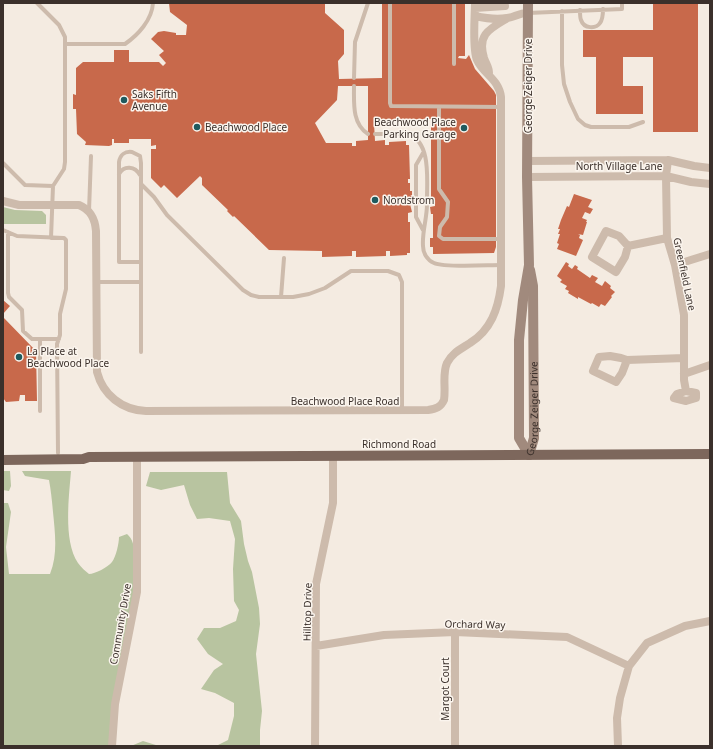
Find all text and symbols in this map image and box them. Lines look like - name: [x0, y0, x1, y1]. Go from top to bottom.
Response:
- street label: George Zeiger Drive: [521, 38, 535, 133]
- place label: Saks Fifth Avenue: [132, 87, 177, 113]
- marker: Saks Fifth Avenue: [119, 95, 129, 105]
- place label: Beachwood Place Parking Garage: [374, 115, 456, 141]
- place label: Beachwood Place: [205, 120, 287, 134]
- marker: Beachwood Place: [192, 122, 202, 132]
- marker: Beachwood Place Parking Garage: [459, 123, 469, 133]
- street label: North Village Lane: [576, 159, 663, 173]
- place label: Nordstrom: [383, 193, 434, 207]
- marker: Nordstrom: [370, 195, 380, 205]
- street label: Greenfield Lane: [670, 236, 700, 312]
- place label: La Place at Beachwood Place: [27, 344, 109, 370]
- marker: La Place at Beachwood Place: [14, 352, 24, 362]
- street label: George Zeiger Drive: [522, 361, 541, 457]
- street label: Beachwood Place Road: [291, 394, 399, 408]
- street label: Richmond Road: [362, 437, 436, 451]
- street label: Community Drive: [106, 582, 134, 666]
- street label: Hilltop Drive: [299, 582, 315, 641]
- street label: Orchard Way: [444, 616, 506, 632]
- street label: Margot Court: [438, 657, 452, 721]

